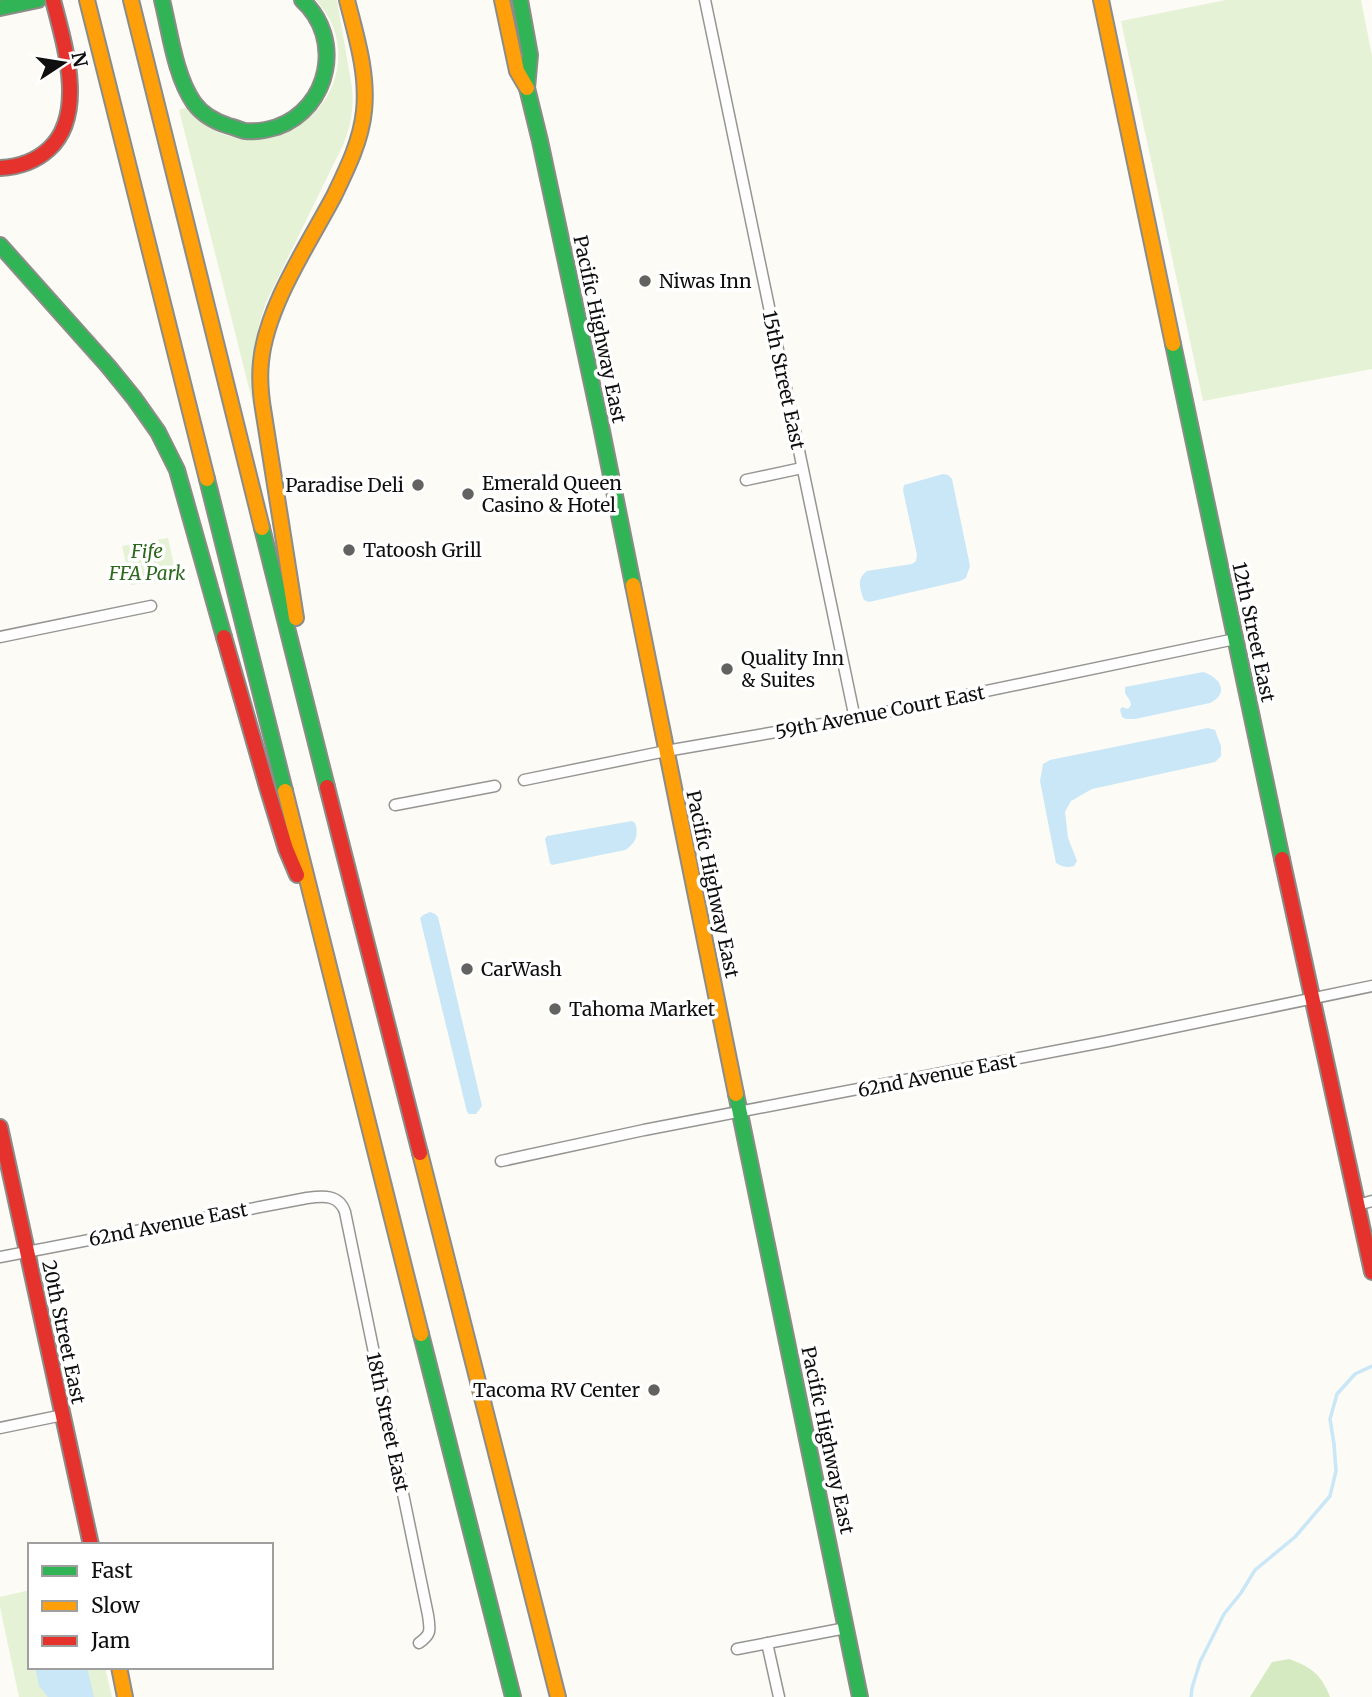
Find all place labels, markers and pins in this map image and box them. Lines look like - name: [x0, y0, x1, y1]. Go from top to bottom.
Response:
- place label: Niwas Inn: [659, 269, 752, 293]
- marker: Niwas Inn: [637, 273, 653, 289]
- place label: Emerald Queen Casino & Hotel: [482, 471, 622, 517]
- place label: Paradise Deli: [285, 473, 404, 497]
- marker: Paradise Deli: [410, 477, 426, 493]
- marker: Emerald Queen Casino & Hotel: [460, 486, 476, 502]
- place label: Tatoosh Grill: [363, 538, 482, 562]
- marker: Tatoosh Grill: [341, 542, 357, 558]
- place label: Quality Inn & Suites: [741, 646, 845, 692]
- marker: Quality Inn & Suites: [719, 661, 735, 677]
- place label: CarWash: [481, 957, 562, 981]
- marker: CarWash: [459, 961, 475, 977]
- place label: Tahoma Market: [569, 997, 716, 1021]
- marker: Tahoma Market: [547, 1001, 563, 1017]
- place label: Tacoma RV Center: [473, 1378, 640, 1402]
- marker: Tacoma RV Center: [646, 1382, 662, 1398]

